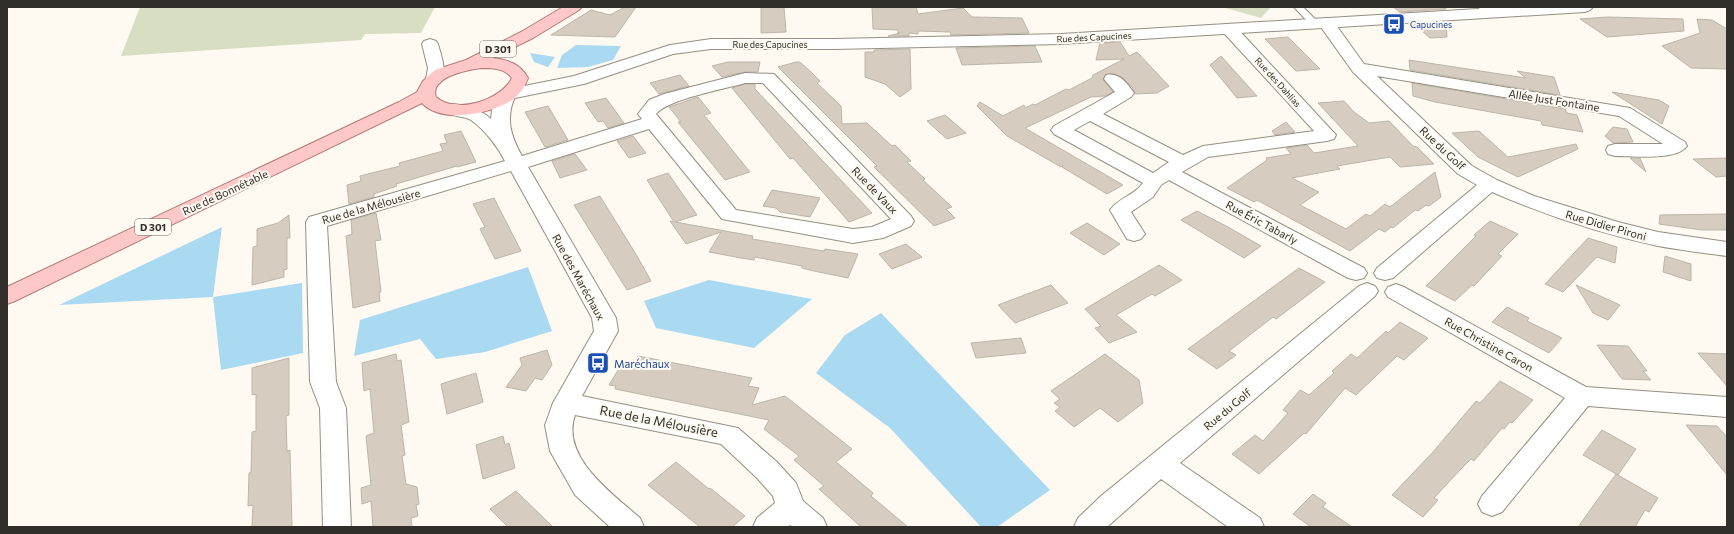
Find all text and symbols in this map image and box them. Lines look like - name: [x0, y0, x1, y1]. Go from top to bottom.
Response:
- bus stop icon: Capucines: [1381, 11, 1407, 37]
- place label: Capucines: [1410, 19, 1452, 30]
- street label: Rue des Capucines: [1056, 30, 1132, 44]
- street label: Rue des Capucines: [732, 39, 808, 50]
- road number: D 301: [480, 41, 516, 57]
- street label: Rue des Dahlias: [1253, 55, 1303, 109]
- street label: Allée Just Fontaine: [1507, 86, 1601, 115]
- street label: Rue du Golf: [1417, 124, 1469, 173]
- street label: Rue de Vaux: [849, 164, 901, 216]
- street label: Rue de Bonnétable: [180, 166, 270, 218]
- street label: Rue de la Mélousière: [320, 186, 422, 226]
- street label: Rue Éric Tabarly: [1224, 197, 1301, 247]
- street label: Rue Didier Pironi: [1564, 207, 1648, 243]
- road number: D 301: [135, 219, 171, 235]
- street label: Rue des Maréchaux: [550, 232, 608, 322]
- street label: Rue Christine Caron: [1442, 314, 1536, 374]
- bus stop icon: Maréchaux: [585, 350, 611, 376]
- place label: Maréchaux: [614, 357, 670, 370]
- street label: Rue du Golf: [1201, 385, 1254, 433]
- street label: Rue de la Mélousière: [598, 402, 720, 440]

